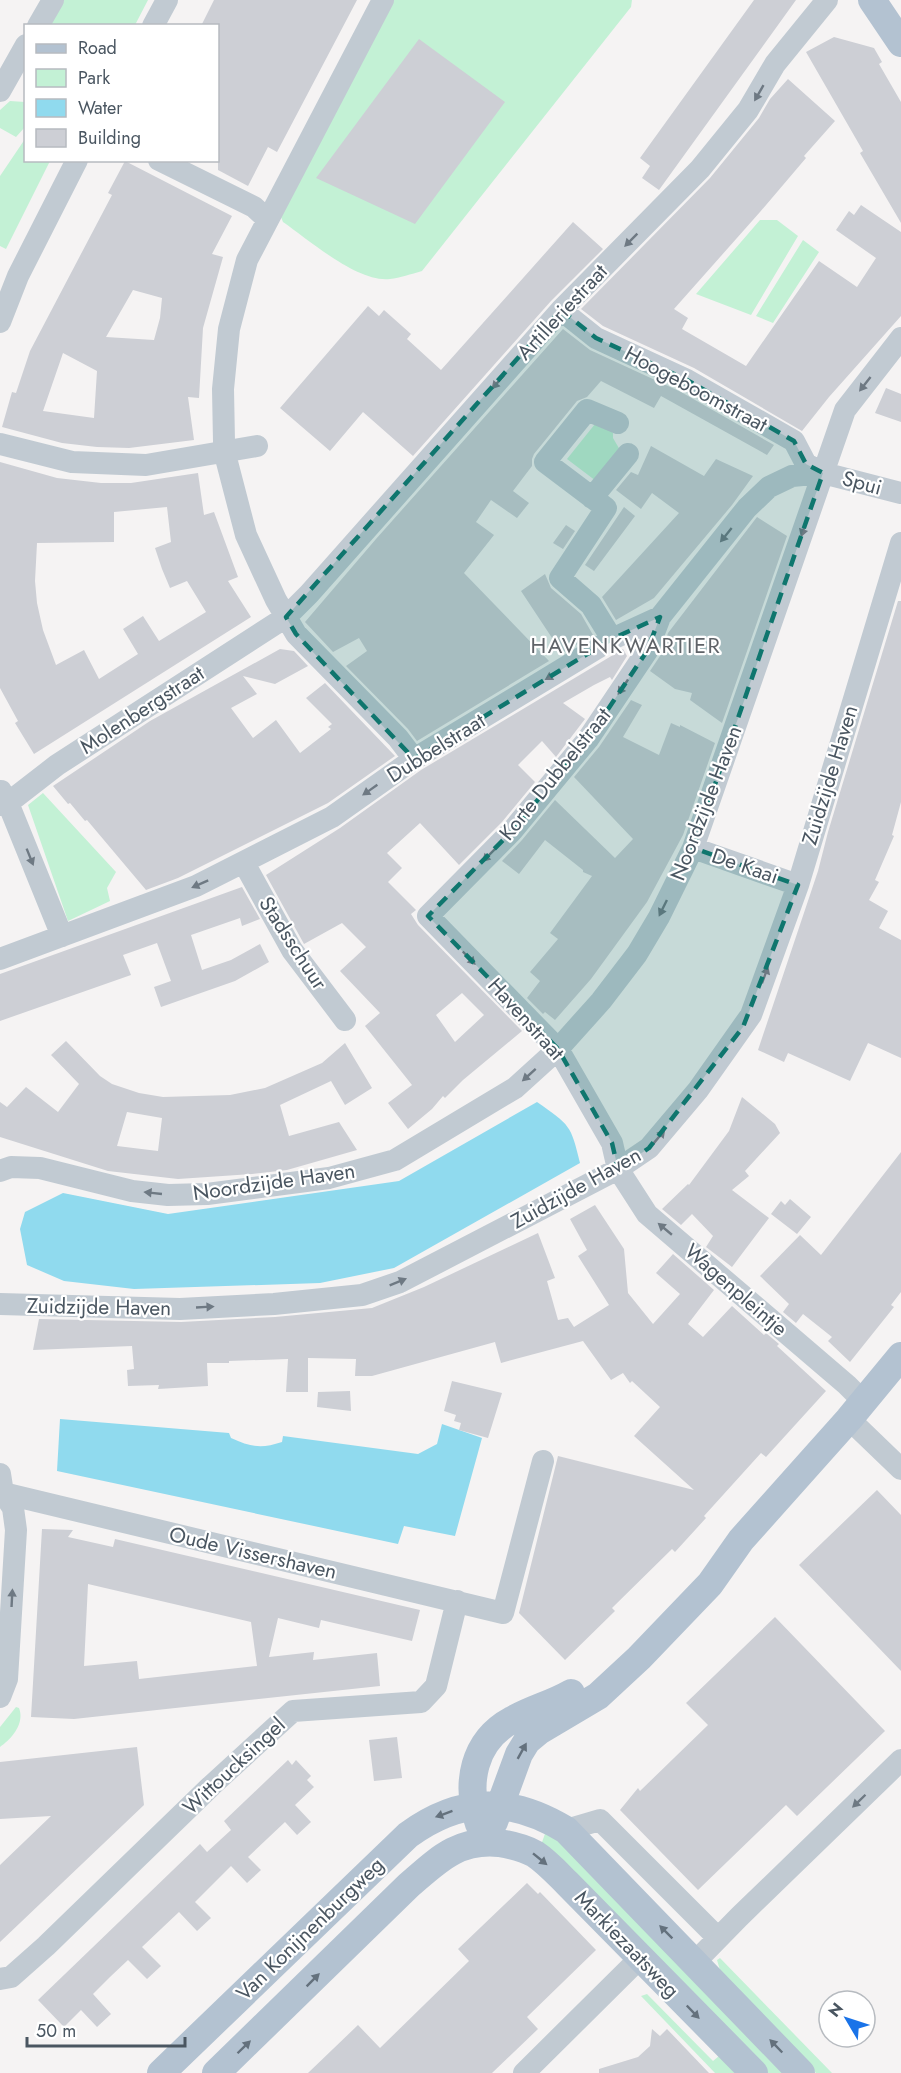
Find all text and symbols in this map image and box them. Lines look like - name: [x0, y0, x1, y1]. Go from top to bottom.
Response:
- legend: [24, 24, 219, 162]
- text: Road: [78, 35, 117, 61]
- text: Park: [78, 65, 110, 91]
- one-way arrow: [753, 85, 764, 101]
- text: Water: [78, 95, 123, 121]
- text: Building: [78, 125, 141, 151]
- one-way arrow: [625, 232, 639, 246]
- street label: Artilleriestraat: [510, 257, 614, 367]
- street label: Hoogeboomstraat: [619, 339, 773, 439]
- one-way arrow: [492, 374, 505, 389]
- one-way arrow: [859, 376, 872, 392]
- street label: Spui: [839, 463, 885, 503]
- one-way arrow: [798, 519, 808, 537]
- one-way arrow: [720, 527, 732, 542]
- district label: HAVENKWARTIER: [531, 629, 721, 661]
- street label: Molenbergstraat: [74, 659, 210, 761]
- one-way arrow: [544, 670, 561, 680]
- one-way arrow: [617, 678, 629, 694]
- street label: Korte Dubbelstraat: [492, 701, 618, 847]
- street label: Zuidzijde Haven: [795, 702, 865, 848]
- street label: Dubbelstraat: [381, 706, 491, 790]
- street label: Noordzijde Haven: [663, 721, 749, 885]
- one-way arrow: [363, 784, 379, 796]
- street label: De Kaai: [708, 841, 782, 891]
- one-way arrow: [482, 847, 496, 861]
- one-way arrow: [26, 848, 35, 866]
- one-way arrow: [191, 880, 209, 889]
- street label: Stadsschuur: [252, 890, 335, 996]
- one-way arrow: [659, 899, 668, 916]
- one-way arrow: [462, 950, 476, 964]
- one-way arrow: [760, 966, 770, 984]
- street label: Havenstraat: [481, 971, 571, 1067]
- one-way arrow: [522, 1068, 537, 1082]
- one-way arrow: [652, 1129, 665, 1145]
- street label: Zuidzijde Haven: [506, 1140, 646, 1236]
- street label: Noordzijde Haven: [191, 1156, 357, 1208]
- one-way arrow: [143, 1188, 162, 1198]
- one-way arrow: [658, 1223, 673, 1236]
- street label: Wagenpleintje: [678, 1237, 794, 1343]
- one-way arrow: [389, 1277, 407, 1287]
- street label: Zuidzijde Haven: [26, 1291, 172, 1323]
- one-way arrow: [196, 1303, 215, 1312]
- street label: Oude Vissershaven: [166, 1519, 340, 1587]
- one-way arrow: [7, 1588, 16, 1607]
- street label: Wittoucksingel: [176, 1710, 292, 1822]
- one-way arrow: [517, 1742, 527, 1759]
- one-way arrow: [853, 1794, 867, 1808]
- one-way arrow: [435, 1809, 453, 1819]
- street label: Van Konijnenburgweg: [229, 1850, 391, 2008]
- one-way arrow: [532, 1853, 548, 1866]
- street label: Markiezaatsweg: [568, 1883, 686, 2005]
- one-way arrow: [659, 1926, 673, 1940]
- one-way arrow: [305, 1973, 319, 1987]
- north arrow: [817, 1989, 877, 2049]
- text: N: [823, 1998, 849, 2022]
- one-way arrow: [685, 2004, 699, 2018]
- scale bar: [27, 2010, 184, 2048]
- text: 50 m: [36, 2018, 76, 2044]
- one-way arrow: [236, 2040, 251, 2054]
- one-way arrow: [769, 2040, 783, 2054]

